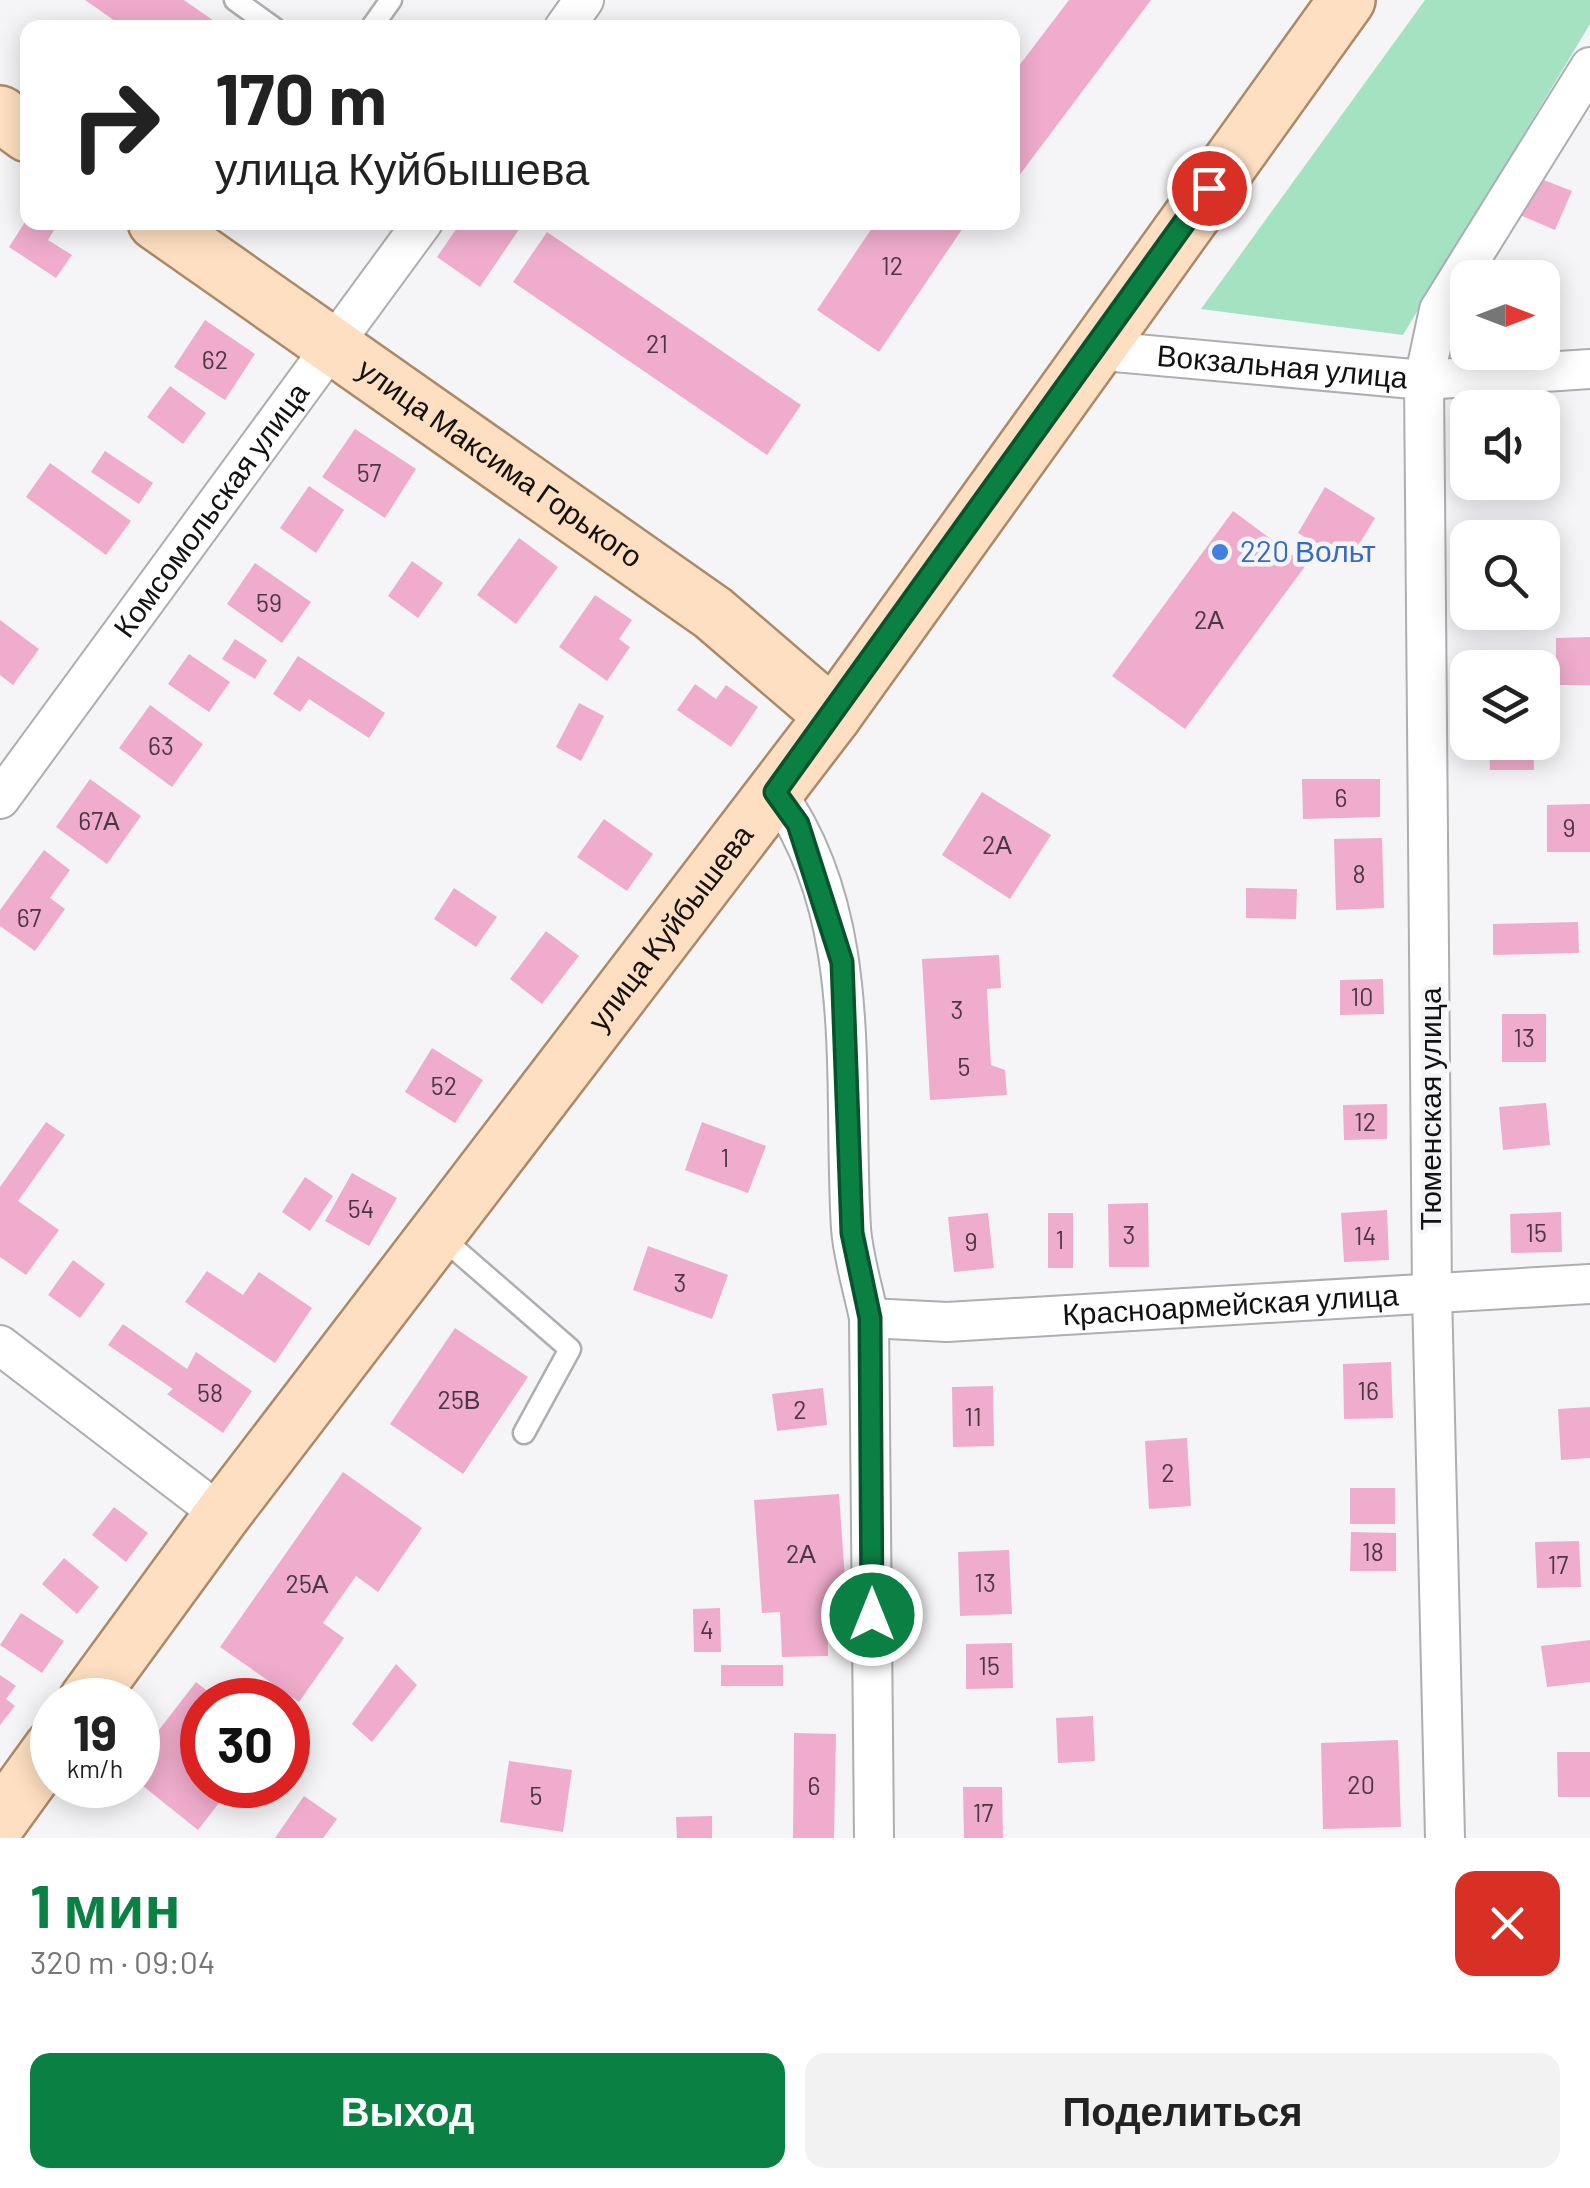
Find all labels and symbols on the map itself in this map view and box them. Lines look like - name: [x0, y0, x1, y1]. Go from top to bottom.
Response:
- pin: [1167, 146, 1252, 231]
- house number: 12: [881, 250, 903, 280]
- north arrow: [1450, 260, 1560, 370]
- house number: 21: [646, 328, 668, 358]
- street label: Вокзальная улица: [1155, 336, 1410, 394]
- house number: 62: [202, 344, 228, 374]
- street label: улица Максима Горького: [352, 349, 650, 574]
- street label: Комсомольская улица: [105, 374, 315, 643]
- house number: 57: [357, 457, 382, 487]
- place label: 220 Вольт: [1240, 532, 1376, 568]
- marker: 220 Вольт: [1209, 541, 1231, 563]
- house number: 59: [256, 587, 282, 617]
- house number: 2А: [1194, 604, 1224, 634]
- house number: 63: [148, 730, 174, 760]
- house number: 6: [1335, 782, 1347, 812]
- house number: 67А: [78, 805, 120, 835]
- house number: 9: [1562, 812, 1576, 842]
- street label: улица Куйбышева: [579, 816, 760, 1037]
- house number: 2А: [982, 829, 1012, 859]
- house number: 8: [1352, 858, 1366, 888]
- house number: 67: [17, 902, 42, 932]
- house number: 10: [1351, 981, 1373, 1011]
- street label: Тюменская улица: [1411, 987, 1447, 1231]
- house number: 3: [951, 994, 963, 1024]
- house number: 13: [1513, 1022, 1535, 1052]
- house number: 5: [958, 1051, 970, 1081]
- house number: 52: [431, 1070, 457, 1100]
- house number: 12: [1354, 1106, 1376, 1136]
- house number: 1: [721, 1142, 729, 1172]
- house number: 54: [348, 1193, 374, 1223]
- house number: 15: [1525, 1217, 1547, 1247]
- house number: 3: [1123, 1219, 1135, 1249]
- house number: 14: [1354, 1220, 1376, 1250]
- house number: 1: [1056, 1224, 1064, 1254]
- house number: 9: [964, 1226, 978, 1256]
- house number: 3: [674, 1267, 686, 1297]
- street label: Красноармейская улица: [1061, 1275, 1400, 1331]
- house number: 16: [1357, 1375, 1379, 1405]
- house number: 58: [197, 1377, 223, 1407]
- house number: 25В: [438, 1384, 480, 1414]
- house number: 2: [793, 1394, 807, 1424]
- house number: 11: [964, 1401, 982, 1431]
- house number: 2: [1161, 1457, 1175, 1487]
- house number: 18: [1362, 1536, 1384, 1566]
- house number: 2А: [786, 1538, 816, 1568]
- house number: 17: [1548, 1549, 1568, 1579]
- position arrow: [820, 1563, 924, 1667]
- house number: 13: [974, 1567, 996, 1597]
- house number: 25А: [286, 1568, 329, 1598]
- house number: 4: [700, 1614, 714, 1644]
- house number: 15: [978, 1650, 1000, 1680]
- speed limit sign: 30: [180, 1678, 310, 1808]
- house number: 20: [1347, 1769, 1375, 1799]
- house number: 6: [808, 1770, 820, 1800]
- house number: 5: [530, 1780, 542, 1810]
- house number: 17: [973, 1797, 993, 1827]

